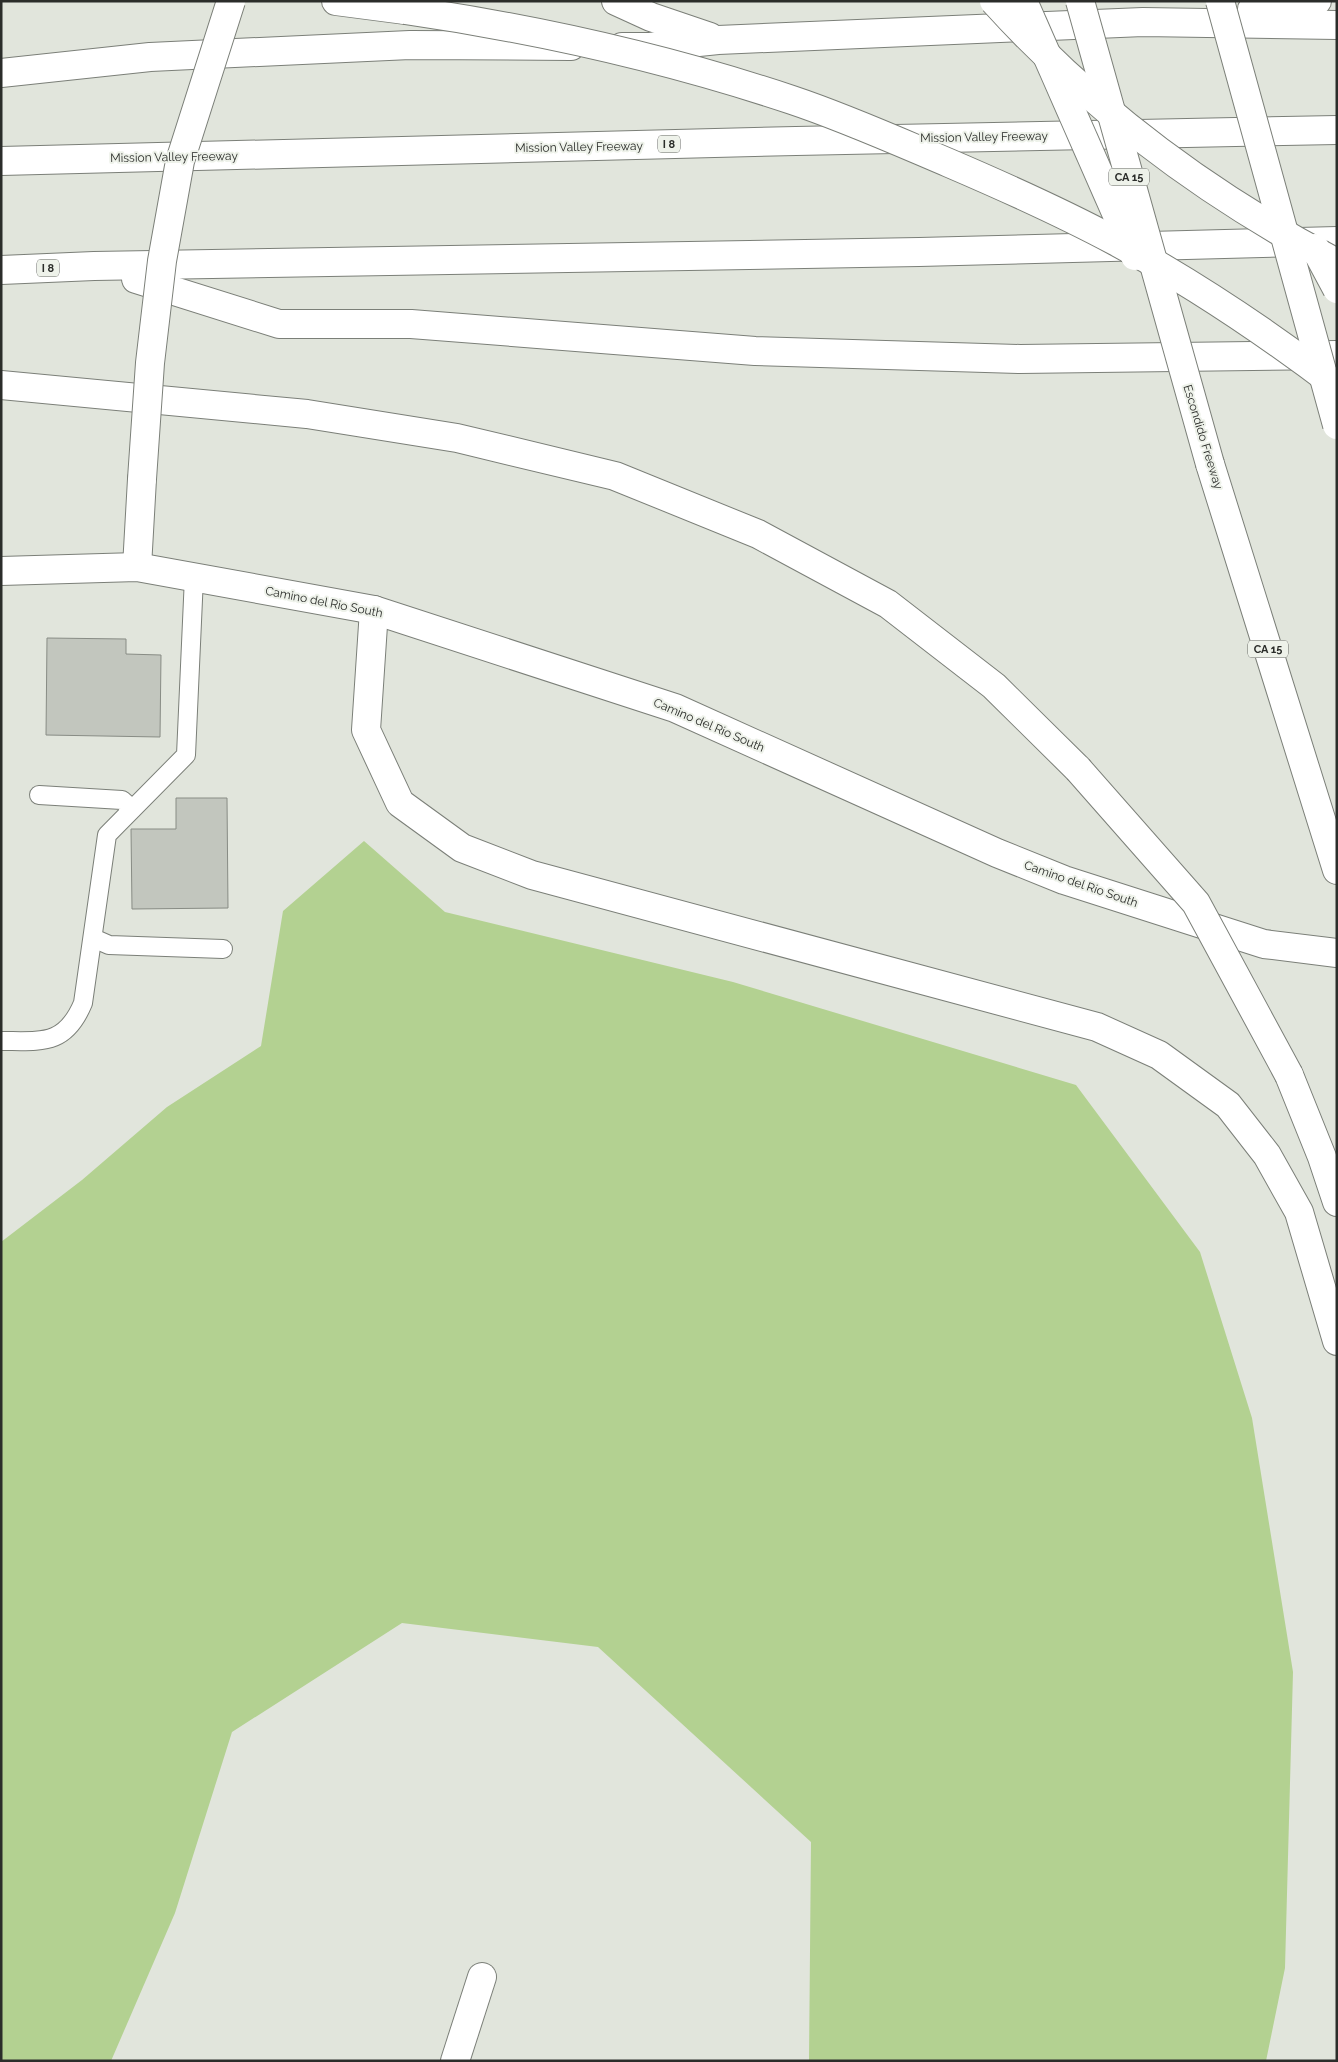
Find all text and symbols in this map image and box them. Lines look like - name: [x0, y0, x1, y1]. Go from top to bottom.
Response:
- street label: Mission Valley Freeway: [920, 129, 1049, 145]
- road number: I 8: [658, 136, 680, 152]
- street label: Mission Valley Freeway: [515, 139, 644, 155]
- street label: Mission Valley Freeway: [110, 149, 239, 165]
- road number: CA 15: [1109, 168, 1149, 186]
- road number: I 8: [37, 260, 59, 276]
- street label: Escondido Freeway: [1180, 383, 1226, 491]
- street label: Camino del Rio South: [264, 584, 384, 620]
- road number: CA 15: [1248, 641, 1288, 658]
- street label: Camino del Rio South: [651, 695, 767, 755]
- street label: Camino del Rio South: [1022, 858, 1140, 910]

